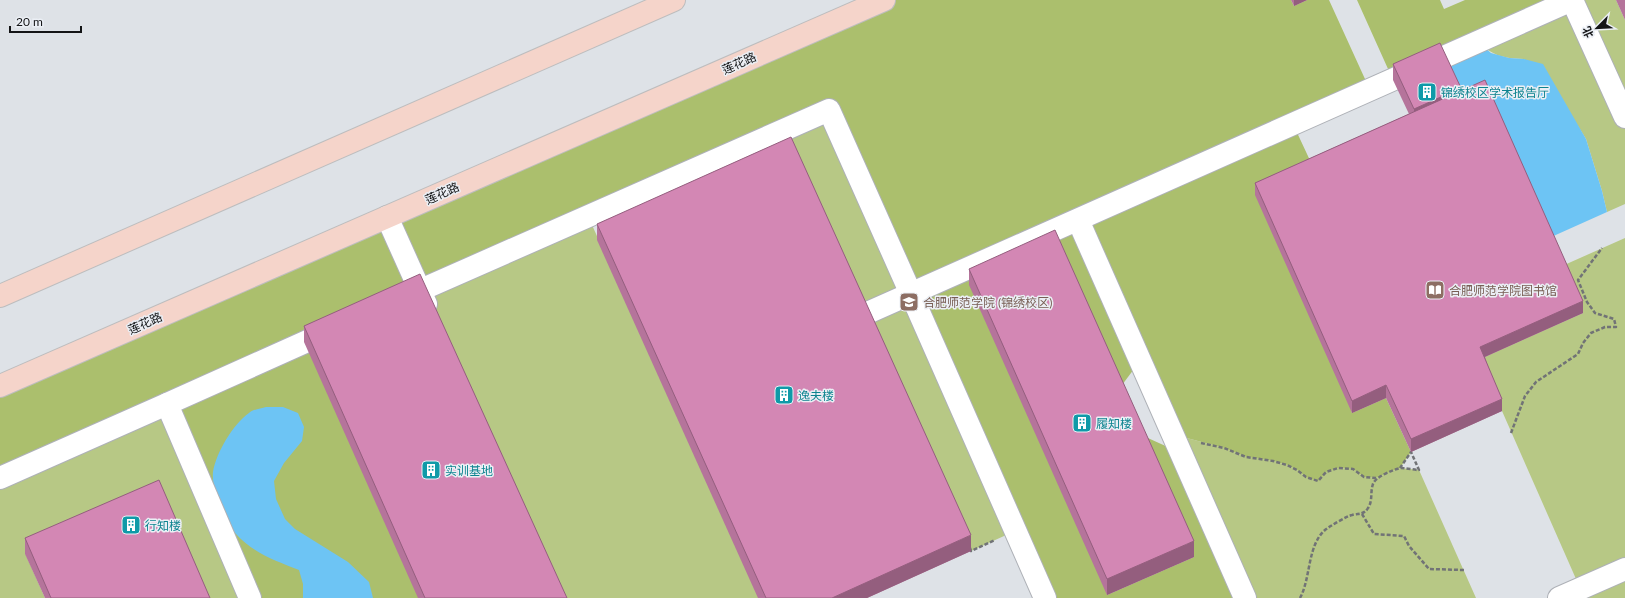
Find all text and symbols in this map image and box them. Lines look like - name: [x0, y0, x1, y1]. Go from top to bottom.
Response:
- scale bar: [10, 8, 81, 34]
- north arrow: [1577, 8, 1617, 48]
- text: 20 m: [16, 14, 43, 29]
- text: 北: [1579, 25, 1596, 40]
- street label: 莲花路: [719, 49, 759, 77]
- building icon: 锦绣校区学术报告厅: [1416, 81, 1438, 103]
- place label: 锦绣校区学术报告厅: [1441, 85, 1549, 100]
- street label: 莲花路: [422, 179, 462, 207]
- library icon: 合肥师范学院图书馆: [1424, 279, 1446, 301]
- place label: 合肥师范学院图书馆: [1449, 283, 1557, 298]
- school or university icon: 合肥师范学院 (锦绣校区): [898, 291, 920, 313]
- place label: 合肥师范学院 (锦绣校区): [923, 295, 1052, 310]
- street label: 莲花路: [125, 309, 165, 337]
- building icon: 逸夫楼: [773, 384, 795, 406]
- place label: 逸夫楼: [798, 388, 834, 403]
- building icon: 履知楼: [1071, 412, 1093, 434]
- place label: 履知楼: [1096, 416, 1132, 431]
- building icon: 实训基地: [420, 459, 442, 481]
- place label: 实训基地: [445, 463, 493, 478]
- building icon: 行知楼: [120, 514, 142, 536]
- place label: 行知楼: [145, 518, 181, 533]

